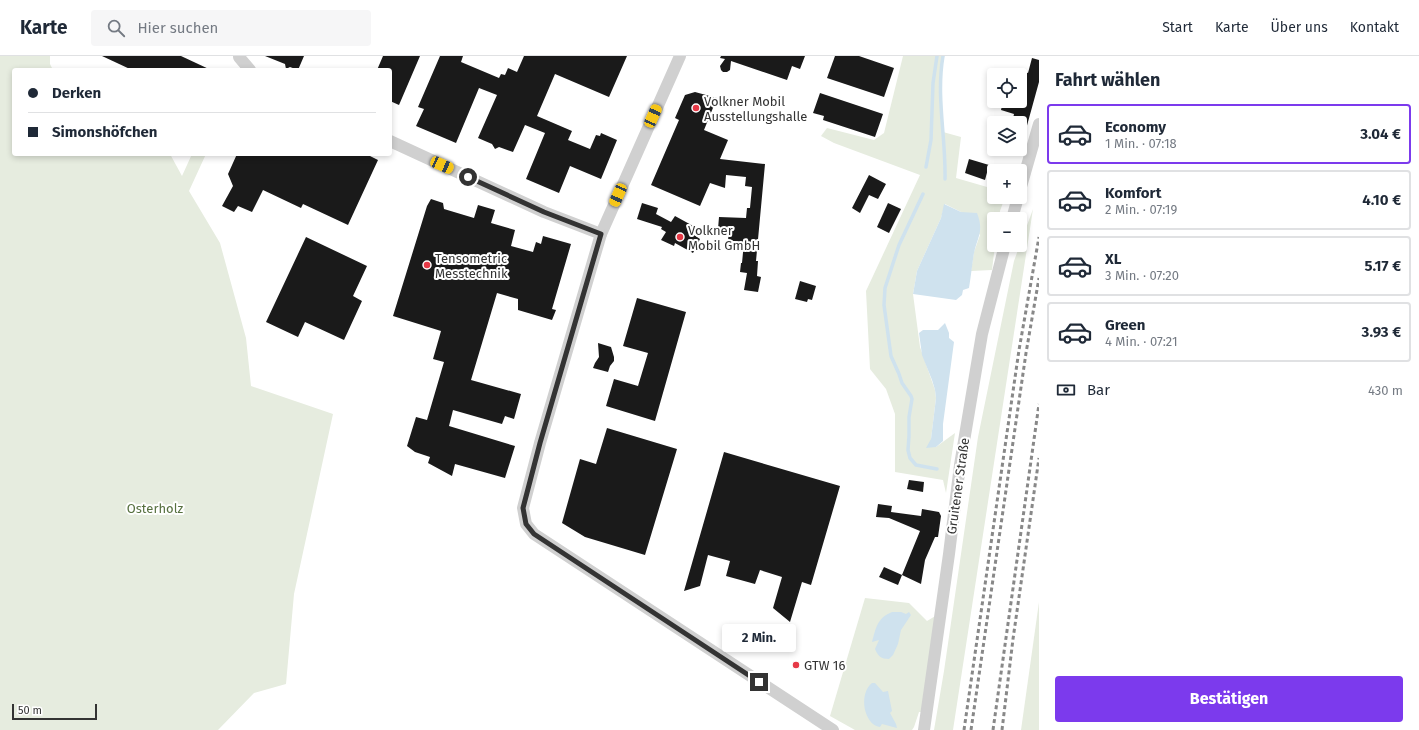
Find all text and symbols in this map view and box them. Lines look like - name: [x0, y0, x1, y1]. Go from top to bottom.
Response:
- search box: [91, 10, 371, 46]
- text: Karte: [20, 16, 67, 39]
- icon: search: [105, 17, 127, 39]
- text: Hier suchen: [137, 19, 218, 37]
- text: Start: [1162, 19, 1193, 36]
- text: Karte: [1215, 19, 1249, 36]
- text: Über uns: [1271, 19, 1328, 36]
- text: Kontakt: [1350, 19, 1399, 36]
- map controls: [987, 68, 1027, 252]
- button: locate: [987, 68, 1027, 108]
- text: Fahrt wählen: [1055, 69, 1160, 91]
- text: Derken: [52, 84, 101, 102]
- place label: Volkner Mobil Ausstellungshalle: [704, 94, 807, 124]
- car: [643, 103, 663, 129]
- marker: Volkner Mobil Ausstellungshalle: [691, 103, 701, 113]
- button: layers: [987, 116, 1027, 156]
- icon: car: [1057, 116, 1093, 152]
- text: Economy: [1105, 118, 1166, 136]
- text: Simonshöfchen: [52, 123, 158, 141]
- text: 3.04 €: [1360, 125, 1401, 143]
- text: 1 Min. · 07:18: [1105, 136, 1177, 151]
- car: [429, 155, 455, 175]
- button: +: [987, 164, 1027, 204]
- route start: [459, 168, 477, 186]
- car: [608, 182, 628, 208]
- icon: car: [1057, 182, 1093, 218]
- text: Komfort: [1105, 184, 1161, 202]
- text: 4.10 €: [1362, 191, 1401, 209]
- text: 2 Min. · 07:19: [1105, 202, 1177, 217]
- button: −: [987, 212, 1027, 252]
- place label: Volkner Mobil GmbH: [688, 223, 760, 253]
- marker: Volkner Mobil GmbH: [675, 232, 685, 242]
- icon: car: [1057, 248, 1093, 284]
- text: XL: [1105, 250, 1121, 268]
- place label: Tensometric Messtechnik: [435, 251, 508, 281]
- text: 5.17 €: [1364, 257, 1401, 275]
- marker: Tensometric Messtechnik: [422, 260, 432, 270]
- text: 3 Min. · 07:20: [1105, 268, 1179, 283]
- icon: car: [1057, 314, 1093, 350]
- text: Green: [1105, 316, 1145, 334]
- text: 3.93 €: [1362, 323, 1401, 341]
- text: 4 Min. · 07:21: [1105, 334, 1178, 349]
- icon: cash: [1055, 379, 1077, 401]
- text: Bar: [1087, 381, 1110, 399]
- text: 430 m: [1368, 383, 1403, 398]
- street label: Gruitener Straße: [944, 437, 972, 535]
- park label: Osterholz: [127, 501, 184, 516]
- callout: 2 Min.: [722, 624, 796, 652]
- text: 2 Min.: [742, 630, 776, 645]
- place label: GTW 16: [804, 658, 845, 673]
- marker: GTW 16: [791, 660, 801, 670]
- route end: [750, 673, 768, 691]
- button: Bestätigen: [1055, 676, 1403, 722]
- scale bar: [12, 702, 97, 721]
- text: 50 m: [18, 704, 42, 717]

